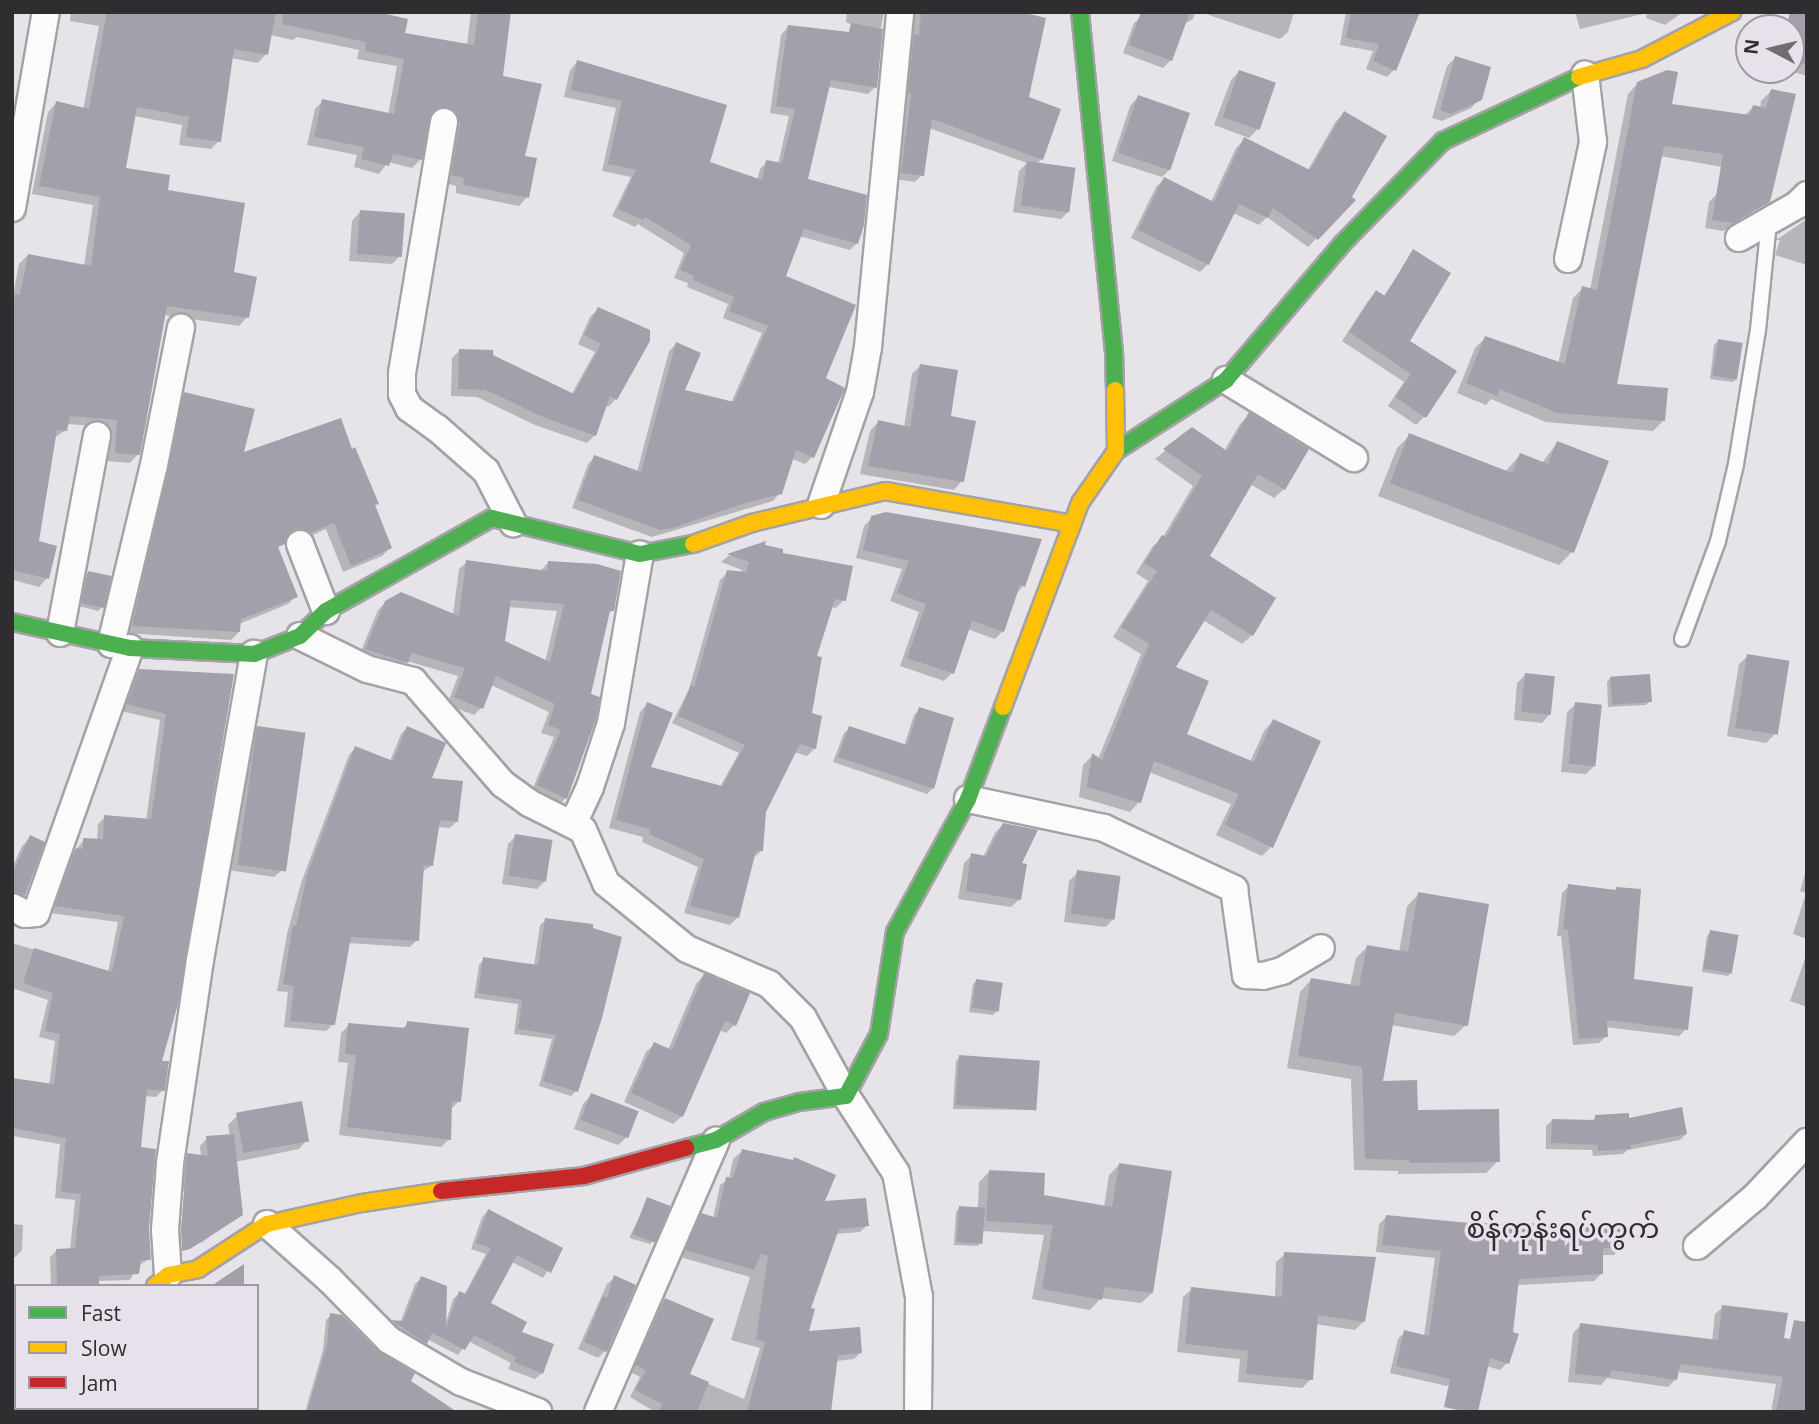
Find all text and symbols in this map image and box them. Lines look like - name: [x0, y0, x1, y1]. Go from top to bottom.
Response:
- north arrow: [1735, 14, 1805, 84]
- text: N: [1737, 37, 1765, 56]
- district label: စိန်ကုန်းရပ်ကွက်: [1466, 1210, 1660, 1244]
- legend: [14, 1284, 259, 1410]
- text: Fast: [81, 1299, 121, 1327]
- text: Slow: [81, 1334, 127, 1362]
- text: Jam: [81, 1369, 118, 1397]

